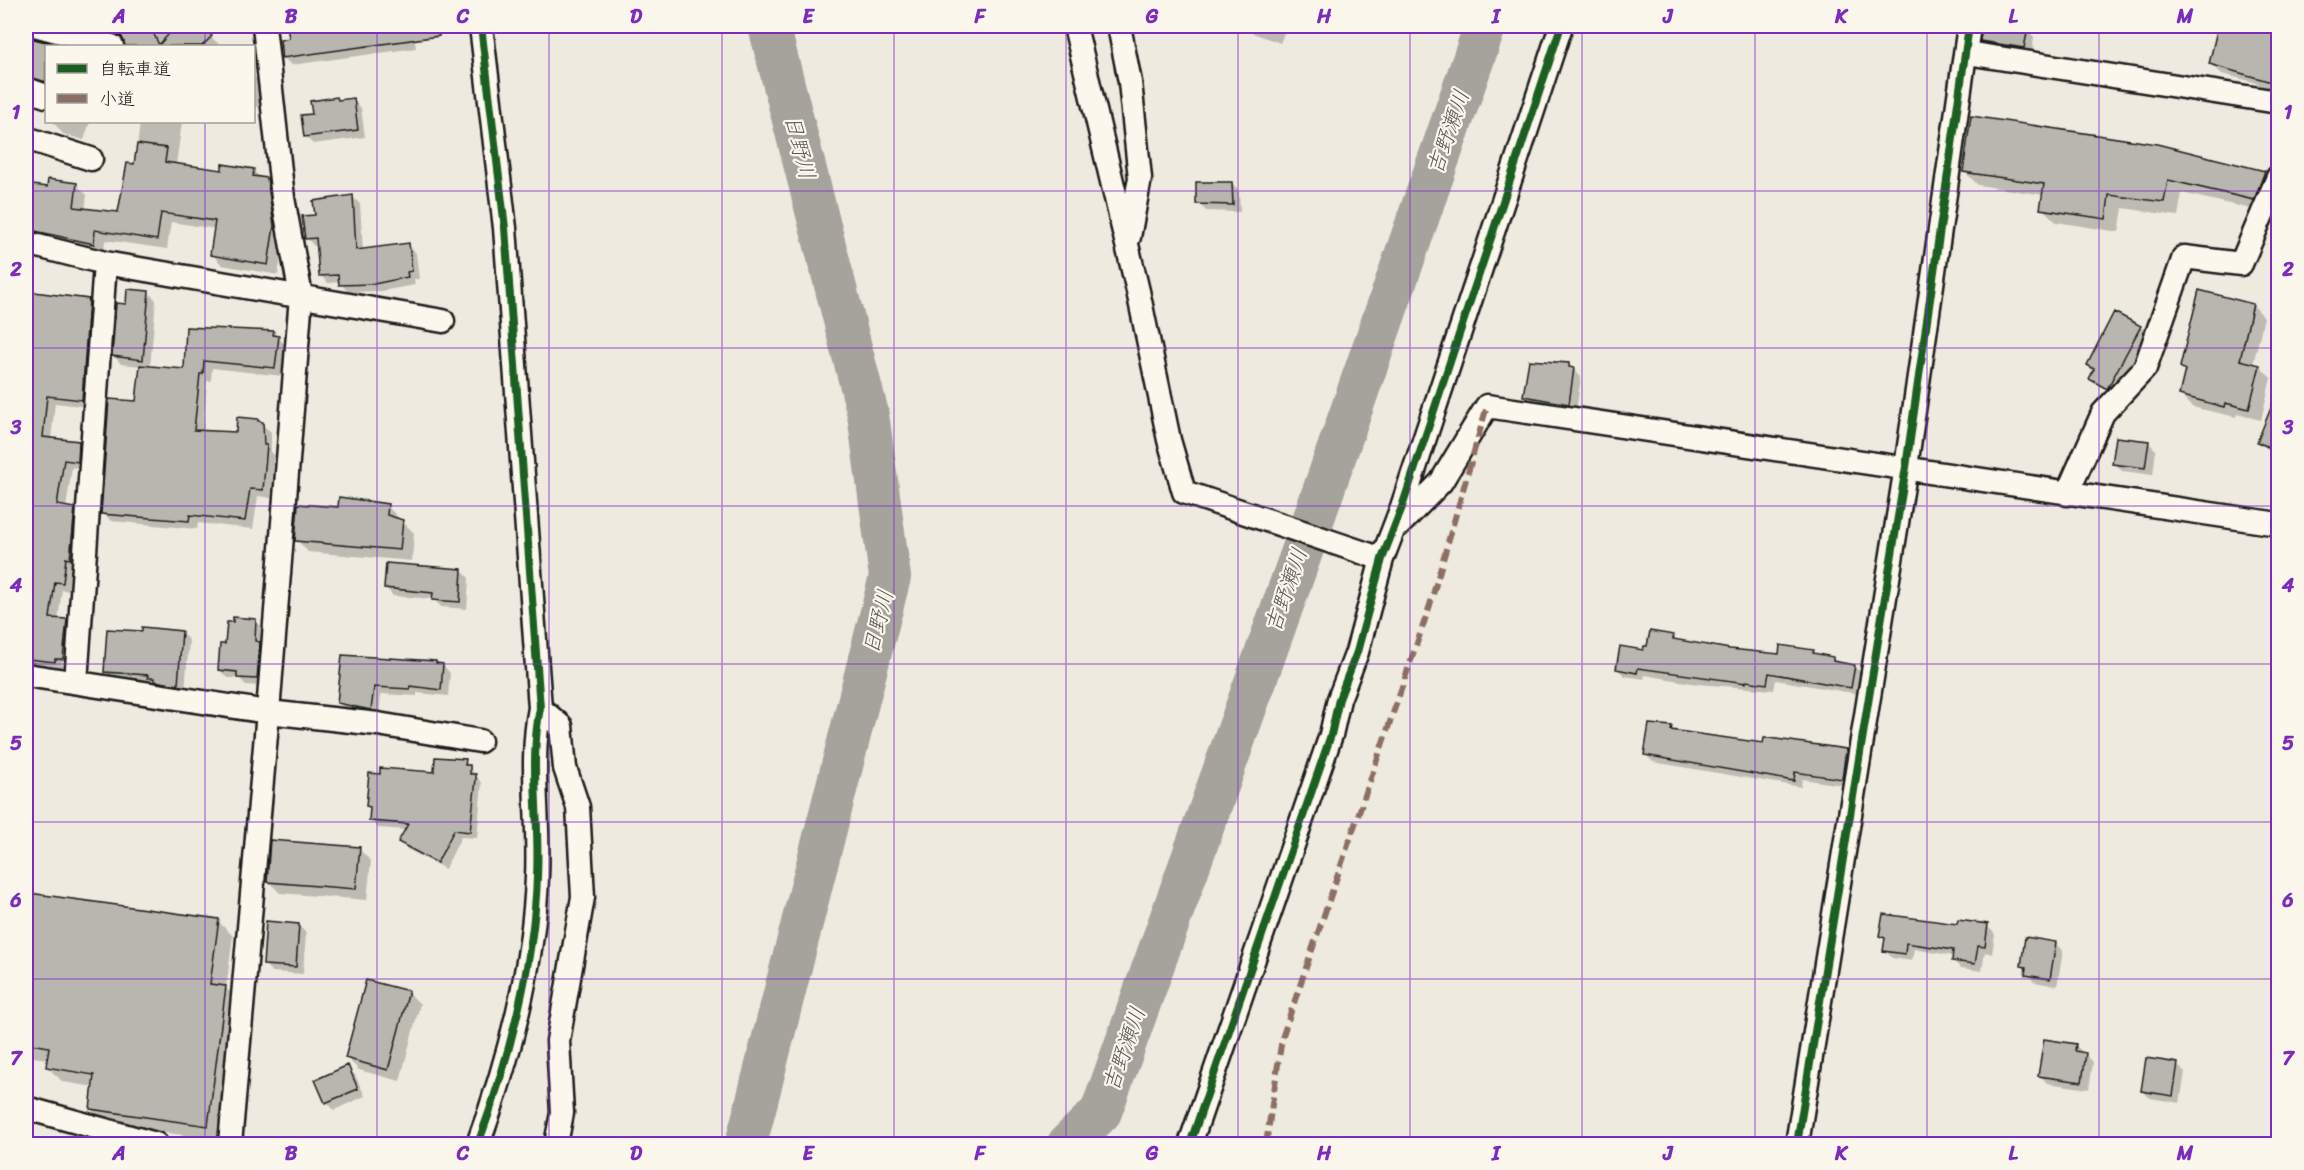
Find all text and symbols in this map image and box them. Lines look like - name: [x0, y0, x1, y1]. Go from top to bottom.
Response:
- text: A: [111, 0, 126, 34]
- text: B: [285, 0, 298, 34]
- text: C: [456, 0, 470, 34]
- text: D: [630, 0, 643, 34]
- text: E: [802, 0, 815, 34]
- text: F: [974, 0, 987, 34]
- text: G: [1145, 0, 1159, 34]
- text: H: [1316, 0, 1332, 34]
- text: I: [1491, 0, 1502, 34]
- text: J: [1662, 0, 1674, 34]
- text: K: [1834, 0, 1849, 34]
- text: L: [2008, 0, 2018, 34]
- text: M: [2176, 0, 2194, 34]
- legend: [45, 45, 255, 123]
- text: 自転車道: [99, 53, 171, 85]
- text: 小道: [99, 83, 135, 115]
- water label: 吉野瀬川: [1415, 84, 1481, 180]
- text: 1: [12, 95, 21, 130]
- text: 1: [2284, 95, 2293, 130]
- water label: 日野川: [773, 110, 827, 184]
- text: 2: [9, 252, 22, 287]
- text: 2: [2281, 252, 2294, 287]
- text: 3: [10, 410, 22, 445]
- text: 3: [2282, 410, 2294, 445]
- water label: 吉野瀬川: [1253, 542, 1319, 638]
- text: 4: [9, 568, 23, 603]
- text: 4: [2281, 568, 2295, 603]
- water label: 日野川: [851, 585, 905, 659]
- text: 5: [10, 726, 22, 761]
- text: 5: [2282, 726, 2294, 761]
- text: 6: [9, 883, 22, 918]
- text: 6: [2281, 883, 2294, 918]
- water label: 吉野瀬川: [1091, 1001, 1157, 1097]
- text: 7: [10, 1041, 23, 1076]
- text: 7: [2282, 1041, 2295, 1076]
- text: A: [111, 1136, 126, 1170]
- text: B: [285, 1136, 298, 1170]
- text: C: [456, 1136, 470, 1170]
- text: D: [630, 1136, 643, 1170]
- text: E: [802, 1136, 815, 1170]
- text: F: [974, 1136, 987, 1170]
- text: G: [1145, 1136, 1159, 1170]
- text: H: [1316, 1136, 1332, 1170]
- text: I: [1491, 1136, 1502, 1170]
- text: J: [1662, 1136, 1674, 1170]
- text: K: [1834, 1136, 1849, 1170]
- text: L: [2008, 1136, 2018, 1170]
- text: M: [2176, 1136, 2194, 1170]

